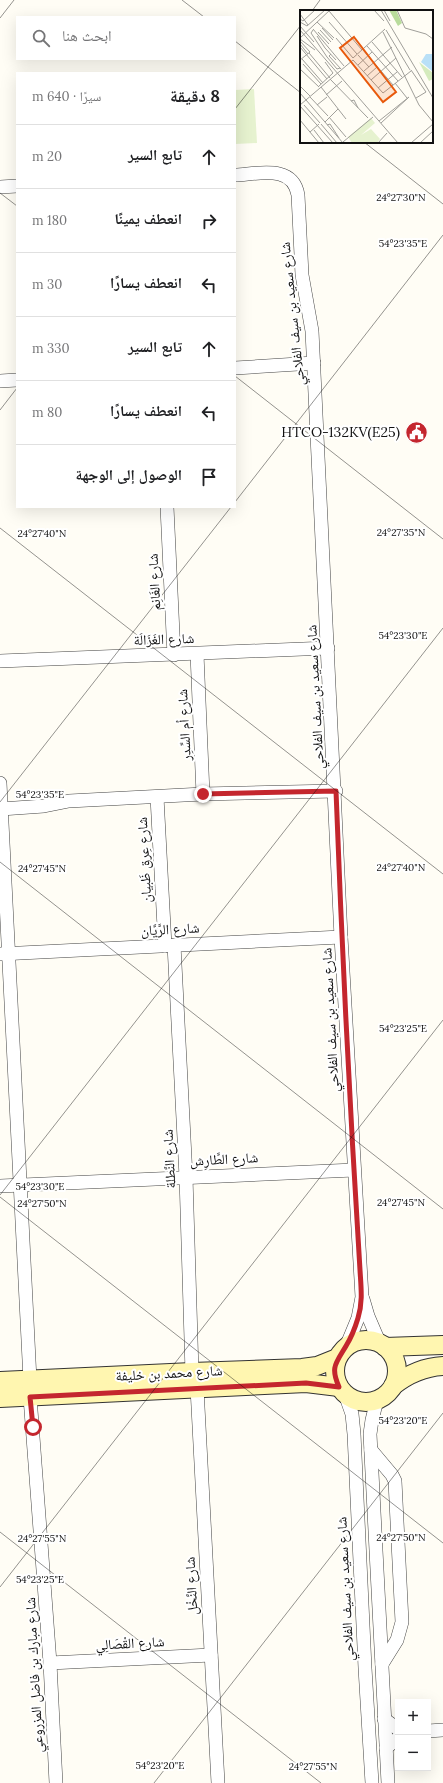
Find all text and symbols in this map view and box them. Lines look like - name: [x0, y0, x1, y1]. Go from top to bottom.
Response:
- inset map: [300, 10, 433, 143]
- search box: [16, 16, 236, 60]
- text: ابحث هنا: [62, 26, 112, 45]
- icon: search: [30, 27, 52, 49]
- text: 8 دقيقة: [170, 85, 220, 107]
- text: سيرًا · 640 m: [32, 88, 101, 105]
- text: تابع السير: [128, 145, 182, 164]
- icon: ahead: [198, 146, 220, 168]
- text: 20 m: [32, 148, 62, 165]
- text: 24°27'30"N: [376, 191, 426, 204]
- text: انعطف يمينًا: [114, 209, 182, 228]
- icon: right: [198, 210, 220, 232]
- text: 180 m: [32, 212, 67, 229]
- text: 54°23'35"E: [379, 237, 427, 250]
- street label: شارع سعيد بن سيف الفلاحي: [275, 241, 311, 387]
- text: انعطف يسارًا: [110, 273, 182, 292]
- icon: left: [198, 274, 220, 296]
- text: 30 m: [32, 276, 62, 293]
- text: تابع السير: [128, 337, 182, 356]
- icon: ahead: [198, 338, 220, 360]
- text: 330 m: [32, 340, 70, 357]
- text: انعطف يسارًا: [110, 401, 182, 420]
- icon: left: [198, 402, 220, 424]
- text: 80 m: [32, 404, 62, 421]
- public building icon: HTCO-132KV(E25): [403, 419, 429, 445]
- place label: HTCO-132KV(E25): [281, 423, 400, 441]
- text: الوصول إلى الوجهة: [75, 465, 182, 484]
- icon: arrive: [198, 466, 220, 488]
- text: 24°27'35"N: [377, 526, 426, 539]
- text: 24°27'40"N: [18, 527, 67, 540]
- street label: شارع الغَانِم: [144, 553, 165, 611]
- street label: شارع سعيد بن سيف الفلاحي: [302, 624, 330, 770]
- street label: شارع الغَزَالَة: [133, 629, 195, 650]
- text: 54°23'30"E: [378, 629, 428, 642]
- street label: شارع أم السِّدِر: [173, 689, 196, 762]
- route end: [194, 785, 212, 803]
- text: 54°23'35"E: [16, 788, 64, 801]
- street label: شارع عِرق ظَبيان: [133, 817, 156, 903]
- text: 24°27'40"N: [377, 861, 426, 874]
- text: 24°27'45"N: [18, 862, 66, 875]
- street label: شارع الرَّيَّان: [140, 918, 200, 941]
- street label: شارع سعيد بن سيف الفلاحي: [317, 947, 345, 1093]
- text: 54°23'25"E: [379, 1022, 427, 1035]
- street label: شارع النَّطلة: [158, 1129, 181, 1189]
- street label: شارع الطَّارِش: [189, 1148, 259, 1172]
- text: 54°23'30"E: [15, 1180, 65, 1193]
- text: 24°27'45"N: [377, 1196, 425, 1209]
- text: 24°27'50"N: [17, 1197, 67, 1210]
- street label: شارع محمد بن خليفة: [115, 1361, 223, 1386]
- text: 54°23'20"E: [379, 1414, 427, 1427]
- route start: [24, 1418, 42, 1436]
- street label: شارع سعيد بن سيف الفلاحي: [332, 1516, 360, 1662]
- text: 24°27'50"N: [376, 1531, 426, 1544]
- text: 24°27'55"N: [18, 1532, 67, 1545]
- street label: شارع النَّخْل: [180, 1556, 203, 1616]
- text: 54°23'25"E: [16, 1573, 64, 1586]
- street label: شارع مبارك بن فاضل المزروعي: [21, 1597, 50, 1753]
- street label: شارع القْصَالِي: [95, 1632, 165, 1656]
- map controls: [395, 1699, 431, 1771]
- button: +: [395, 1699, 431, 1735]
- button: −: [395, 1735, 431, 1771]
- text: 54°23'20"E: [136, 1759, 184, 1772]
- text: 24°27'55"N: [289, 1760, 338, 1773]

